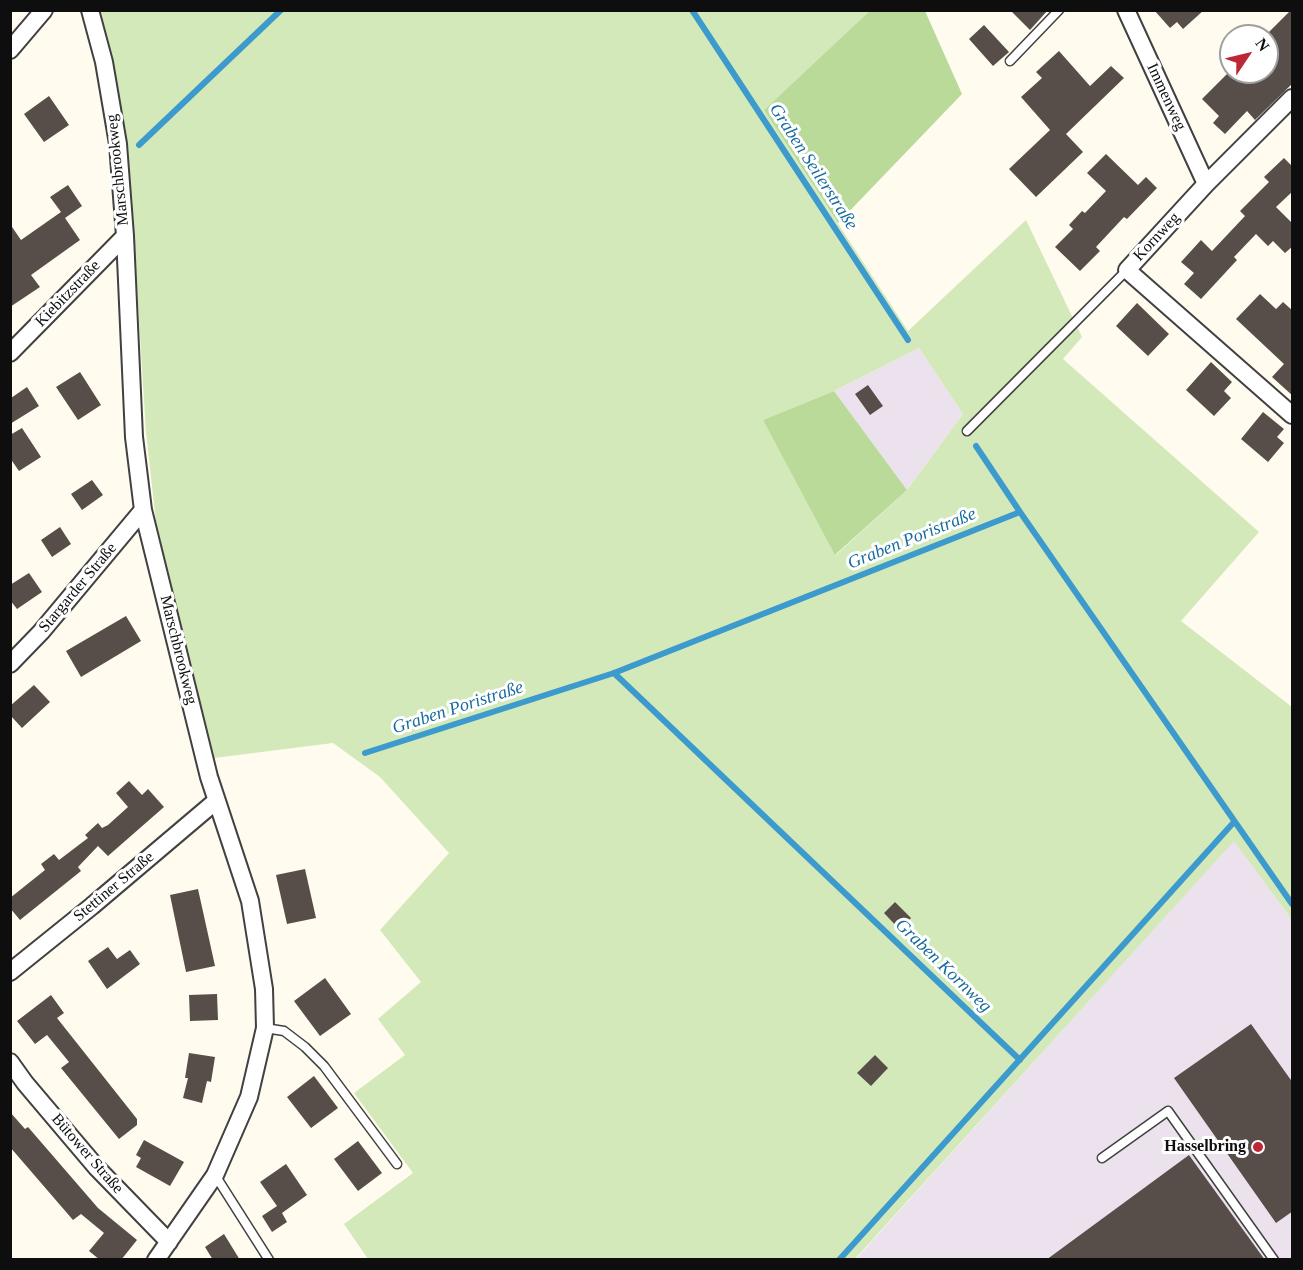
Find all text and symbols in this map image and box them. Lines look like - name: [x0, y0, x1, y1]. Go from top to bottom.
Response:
- north arrow: [1219, 24, 1279, 84]
- text: N: [1252, 35, 1273, 54]
- street label: Immenweg: [1142, 60, 1190, 134]
- water label: Graben Seilerstraße: [764, 100, 862, 234]
- street label: Marschbrookweg: [103, 113, 133, 227]
- street label: Kornweg: [1130, 209, 1184, 265]
- street label: Kiebitzstraße: [31, 257, 105, 331]
- water label: Graben Poristraße: [845, 503, 979, 575]
- street label: Stargarder Straße: [35, 539, 121, 637]
- street label: Marschbrookweg: [155, 593, 201, 707]
- water label: Graben Poristraße: [390, 677, 526, 739]
- street label: Stettiner Straße: [70, 848, 158, 926]
- water label: Graben Kornweg: [890, 915, 996, 1017]
- street label: Bütower Straße: [47, 1110, 127, 1198]
- place label: Hasselbring: [1164, 1137, 1246, 1157]
- marker: Hasselbring: [1251, 1140, 1265, 1154]

